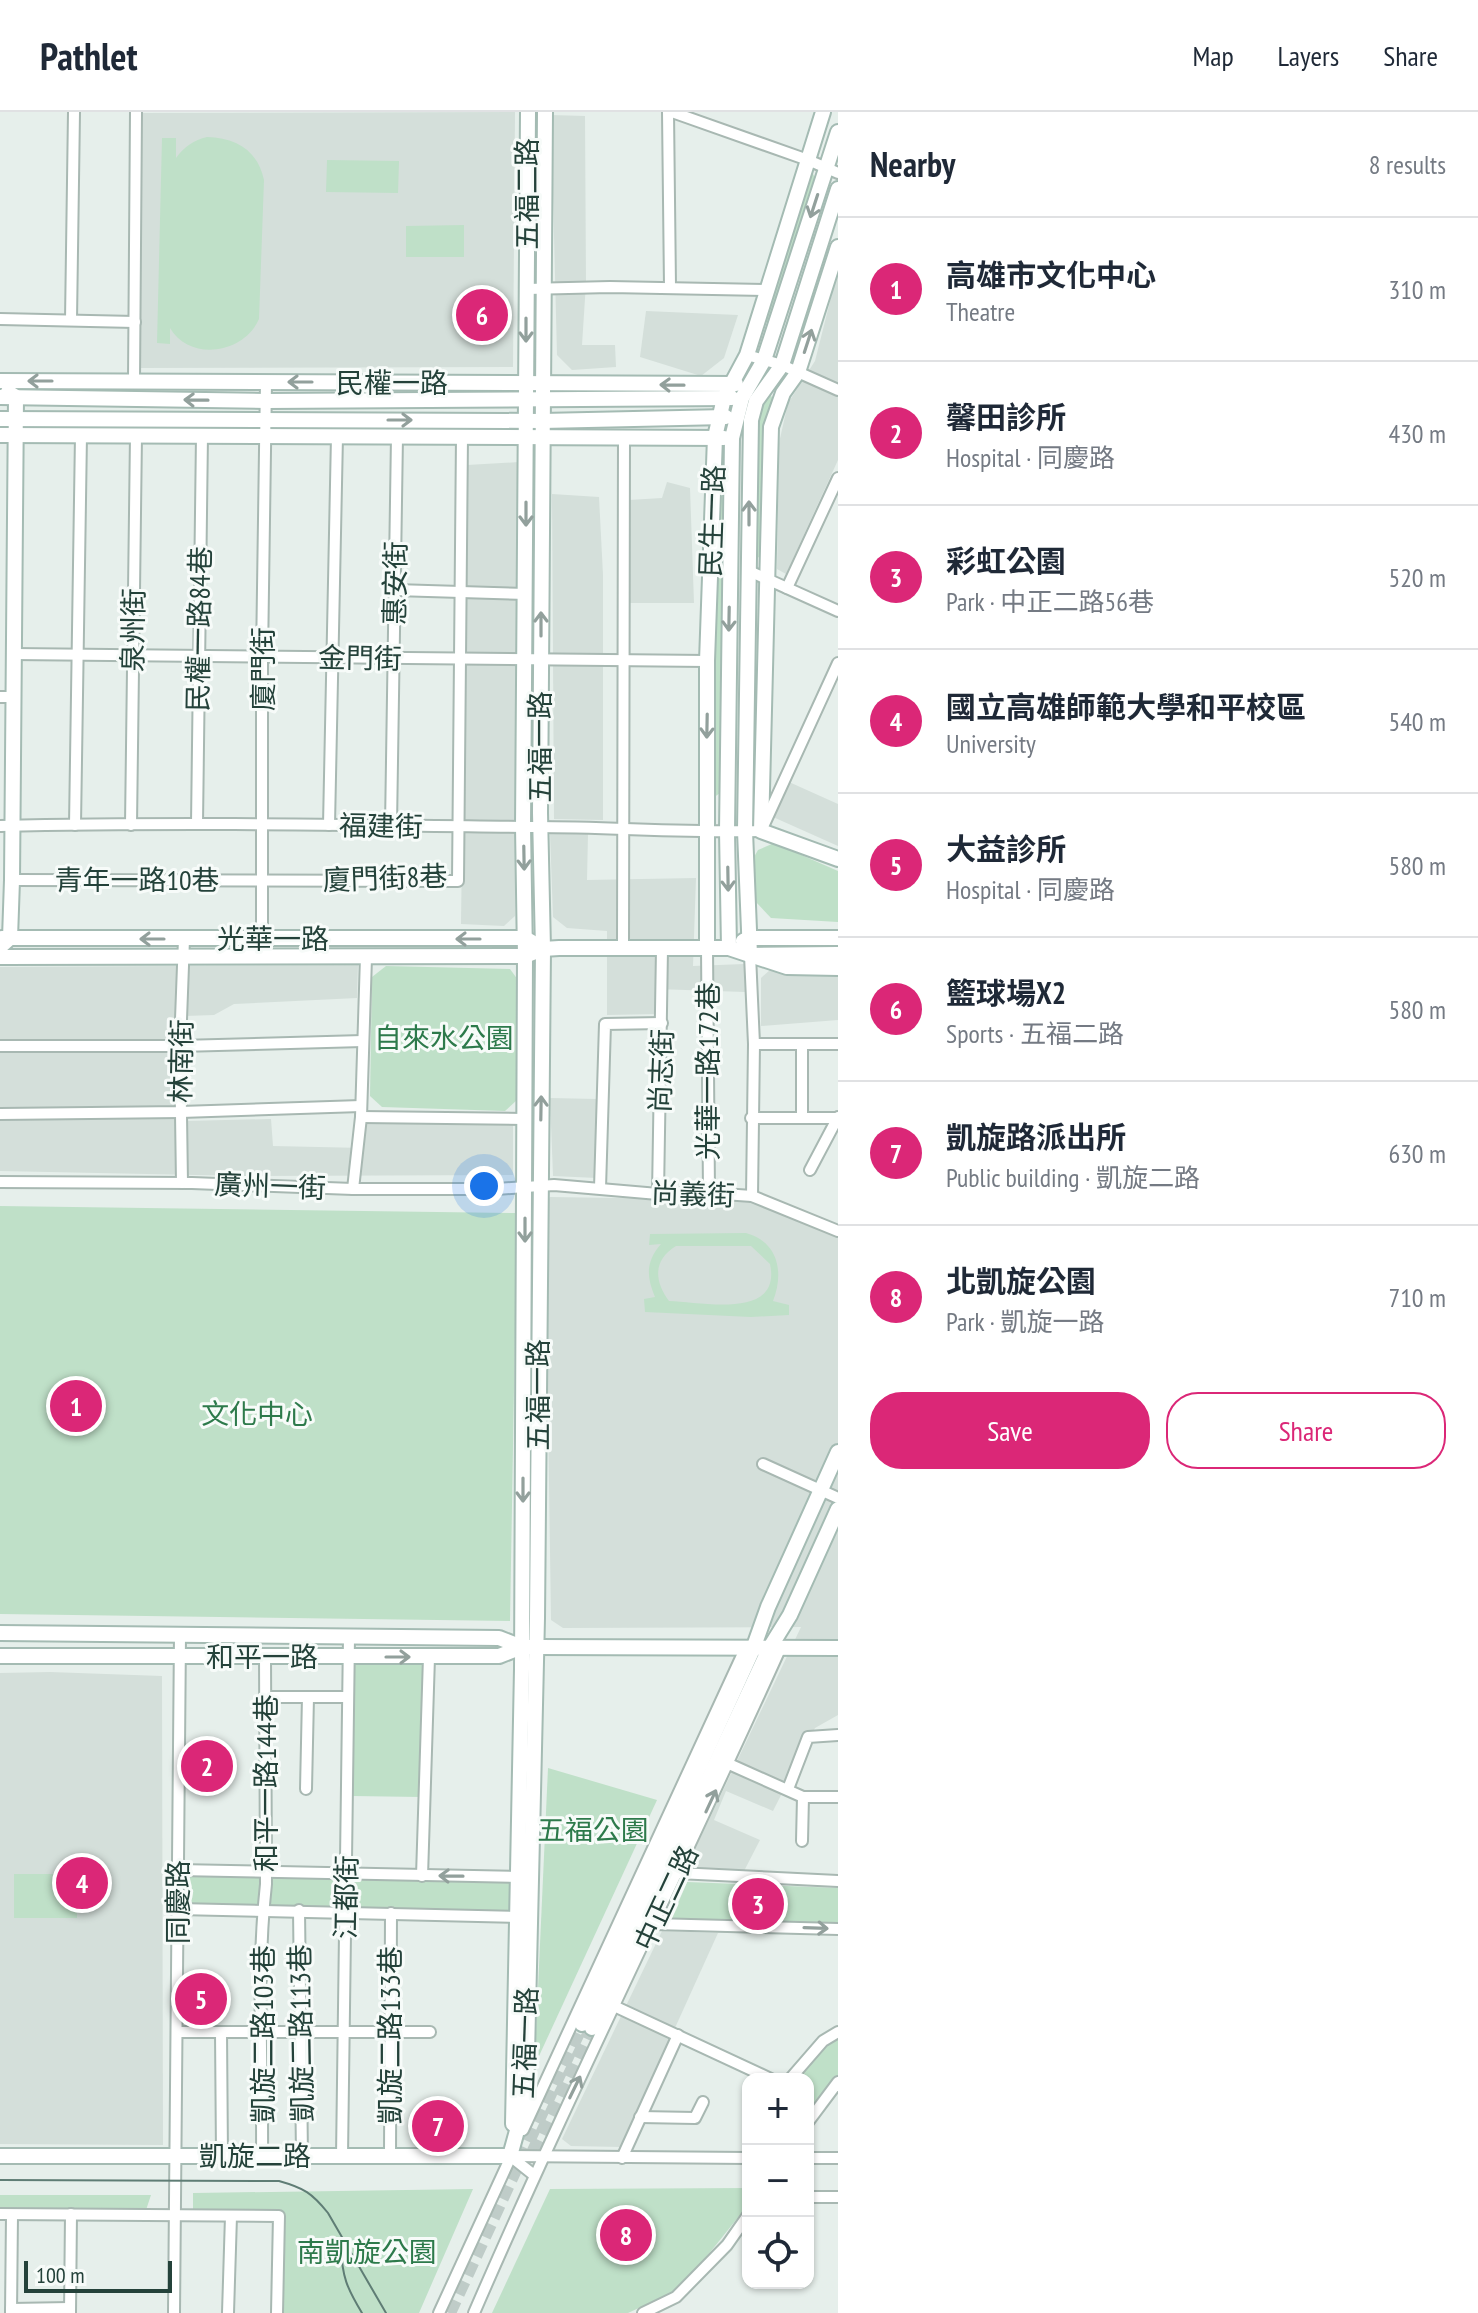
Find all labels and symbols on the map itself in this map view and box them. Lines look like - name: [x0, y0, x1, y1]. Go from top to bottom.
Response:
- street label: 五福二路: [508, 138, 545, 250]
- one-way arrow: [806, 193, 820, 218]
- pin: 6: [456, 285, 508, 345]
- one-way arrow: [519, 316, 534, 343]
- one-way arrow: [801, 329, 816, 355]
- street label: 民權一路: [336, 364, 448, 401]
- one-way arrow: [27, 373, 54, 389]
- one-way arrow: [287, 374, 314, 390]
- one-way arrow: [659, 377, 686, 392]
- one-way arrow: [183, 392, 210, 408]
- one-way arrow: [386, 412, 413, 428]
- street label: 民生一路: [691, 464, 732, 578]
- one-way arrow: [518, 500, 534, 527]
- one-way arrow: [741, 500, 757, 527]
- street label: 惠安街: [375, 541, 414, 625]
- street label: 民權一路84巷: [179, 546, 218, 712]
- street label: 泉州街: [113, 588, 152, 672]
- one-way arrow: [721, 605, 737, 632]
- one-way arrow: [533, 611, 549, 638]
- street label: 廈門街: [244, 627, 281, 711]
- street label: 金門街: [318, 638, 402, 677]
- street label: 五福一路: [521, 691, 558, 803]
- one-way arrow: [699, 712, 715, 739]
- street label: 福建街: [339, 806, 423, 845]
- one-way arrow: [516, 844, 531, 871]
- street label: 廈門街8巷: [322, 857, 448, 898]
- street label: 青年一路10巷: [54, 861, 220, 898]
- one-way arrow: [720, 865, 736, 892]
- street label: 光華一路: [217, 920, 329, 957]
- one-way arrow: [139, 931, 166, 946]
- one-way arrow: [455, 931, 482, 946]
- street label: 光華一路172巷: [689, 982, 726, 1160]
- street label: 林南街: [161, 1019, 200, 1103]
- park label: 自來水公園: [374, 1019, 514, 1056]
- street label: 尚志街: [641, 1028, 680, 1114]
- one-way arrow: [533, 1095, 549, 1122]
- street label: 廣州一街: [213, 1165, 327, 1206]
- your location: [464, 1166, 504, 1206]
- street label: 尚義街: [650, 1174, 736, 1213]
- one-way arrow: [517, 1216, 533, 1243]
- street label: 五福一路: [519, 1339, 556, 1451]
- pin: 1: [50, 1376, 102, 1436]
- park label: 文化中心: [201, 1395, 313, 1432]
- one-way arrow: [515, 1476, 531, 1503]
- street label: 和平一路: [206, 1638, 318, 1675]
- one-way arrow: [384, 1649, 411, 1665]
- street label: 和平一路144巷: [247, 1694, 284, 1872]
- pin: 2: [181, 1736, 233, 1796]
- one-way arrow: [704, 1790, 719, 1814]
- park label: 五福公園: [537, 1811, 649, 1848]
- street label: 中正二路: [625, 1839, 706, 1956]
- pin: 4: [56, 1853, 108, 1913]
- street label: 江都街: [326, 1855, 365, 1939]
- street label: 同慶路: [159, 1860, 196, 1944]
- one-way arrow: [438, 1868, 465, 1884]
- pin: 3: [732, 1874, 784, 1934]
- one-way arrow: [802, 1921, 829, 1936]
- street label: 凱旋二路113巷: [280, 1944, 321, 2122]
- street label: 凱旋二路103巷: [244, 1945, 281, 2123]
- street label: 凱旋二路133巷: [371, 1946, 408, 2124]
- pin: 5: [175, 1969, 227, 2029]
- street label: 五福一路: [504, 1986, 545, 2100]
- one-way arrow: [568, 2075, 583, 2099]
- pin: 7: [412, 2096, 464, 2156]
- street label: 凱旋二路: [199, 2137, 311, 2174]
- pin: 8: [600, 2205, 652, 2265]
- park label: 南凱旋公園: [297, 2233, 437, 2270]
- scale bar: [24, 2257, 172, 2293]

